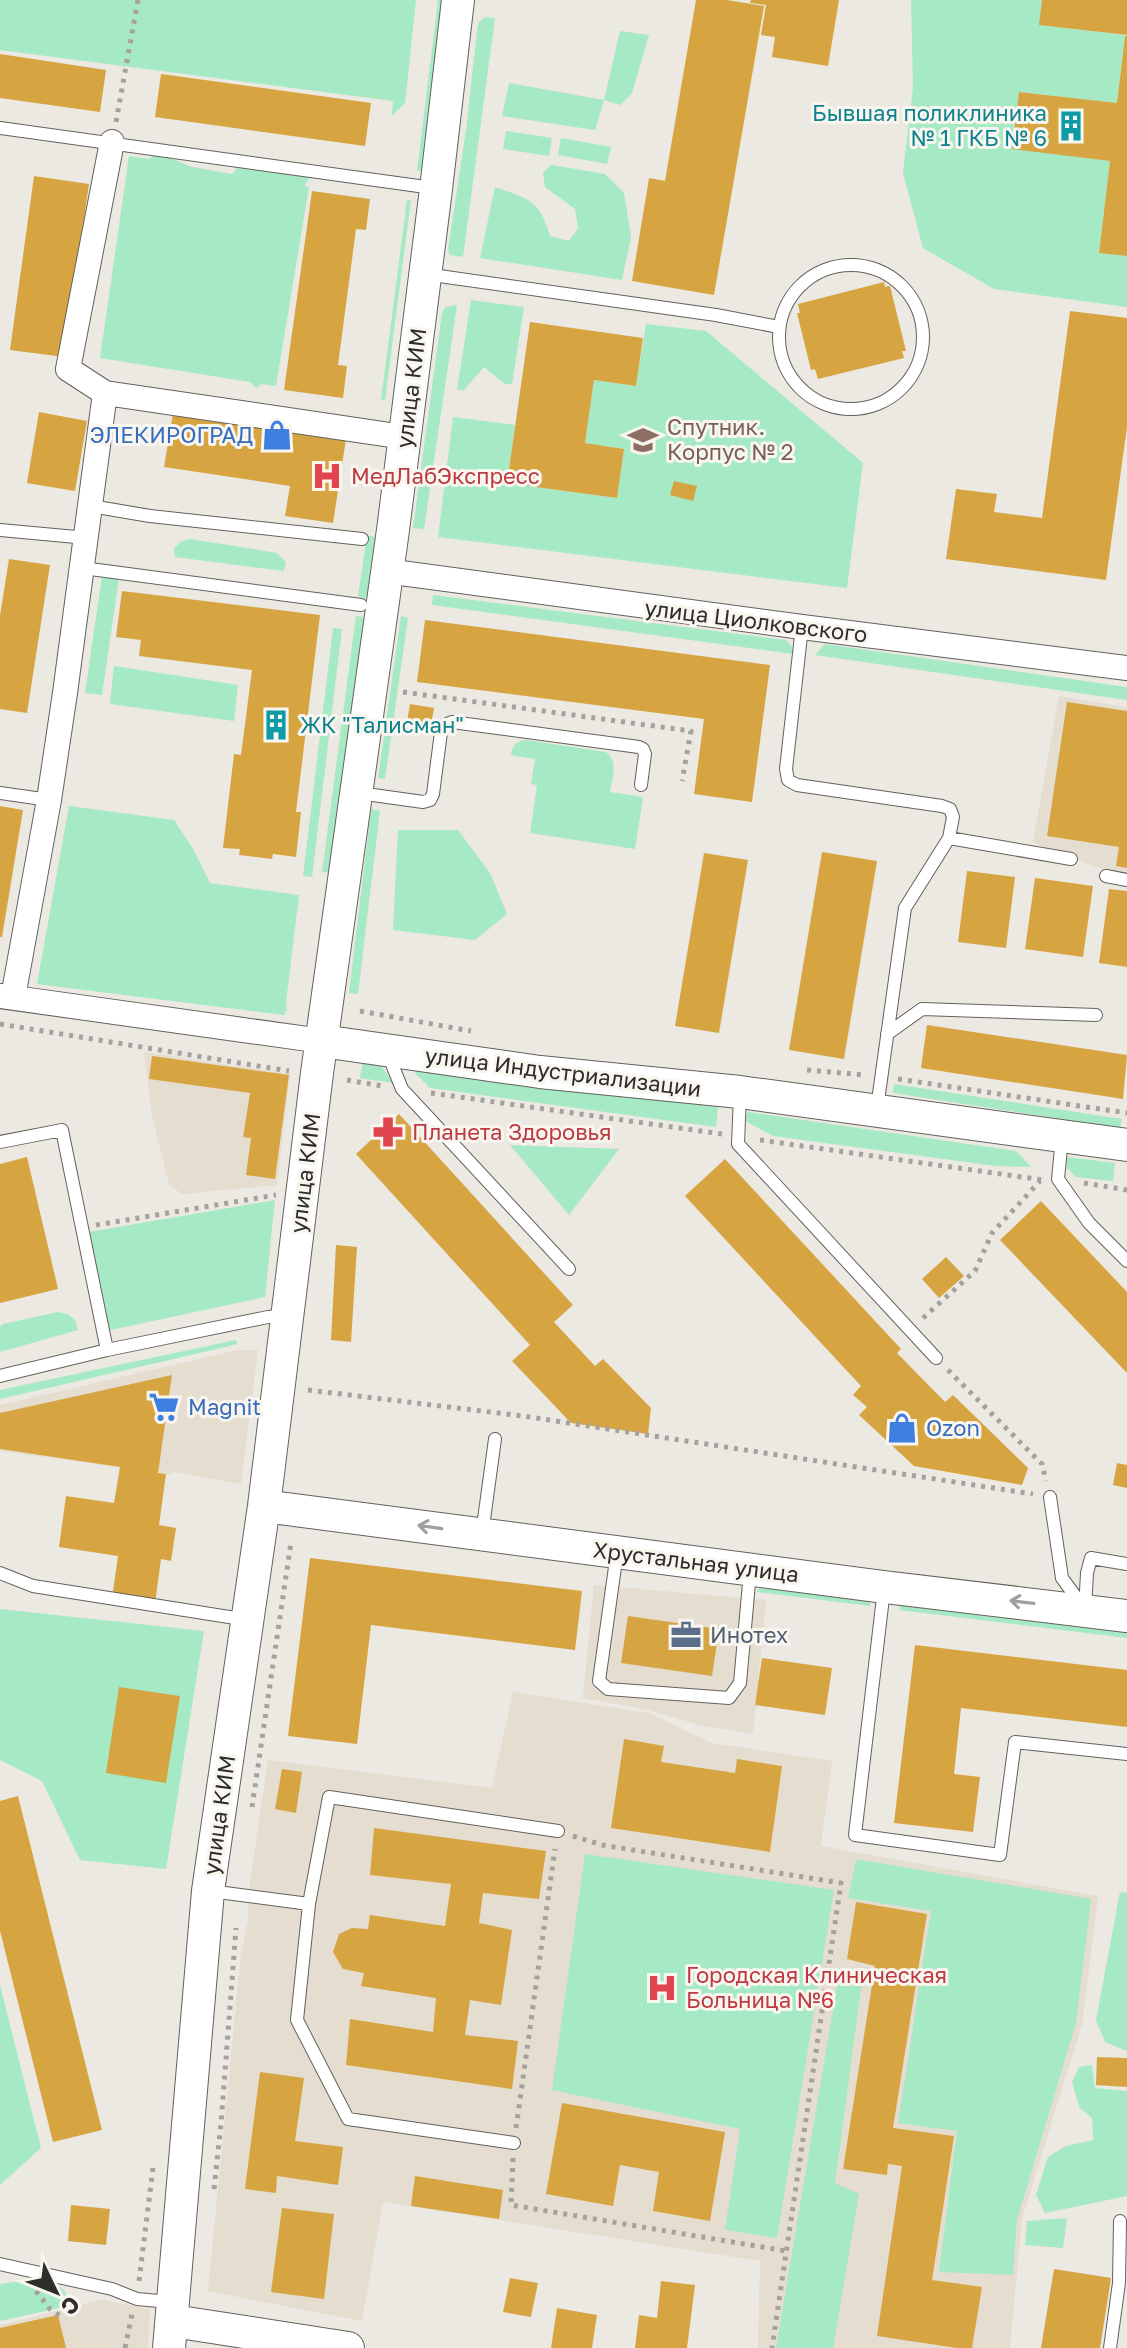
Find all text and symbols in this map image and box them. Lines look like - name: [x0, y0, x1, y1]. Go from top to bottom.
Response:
- place label: Бывшая поликлиника № 1 ГКБ № 6: [812, 99, 1047, 151]
- building icon: Бывшая поликлиника № 1 ГКБ № 6: [1054, 109, 1088, 143]
- street label: улица КИМ: [390, 326, 431, 450]
- place label: Спутник. Корпус № 2: [667, 413, 794, 465]
- shop icon: ЭЛЕКИРОГРАД: [260, 418, 294, 452]
- place label: ЭЛЕКИРОГРАД: [90, 421, 253, 448]
- school or university icon: Спутник. Корпус № 2: [626, 423, 660, 457]
- hospital icon: МедЛабЭкспресс: [310, 459, 344, 493]
- place label: МедЛабЭкспресс: [351, 462, 540, 489]
- street label: улица Циолковского: [643, 593, 869, 648]
- building icon: ЖК "Талисман": [259, 708, 293, 742]
- place label: ЖК "Талисман": [300, 711, 464, 738]
- street label: улица Индустриализации: [423, 1041, 703, 1102]
- street label: улица КИМ: [284, 1111, 325, 1235]
- pharmacy icon: Планета Здоровья: [371, 1115, 405, 1149]
- place label: Планета Здоровья: [412, 1118, 612, 1145]
- supermarket icon: Magnit: [147, 1390, 181, 1424]
- place label: Magnit: [188, 1393, 261, 1420]
- shop icon: Ozon: [885, 1411, 919, 1445]
- place label: Ozon: [926, 1414, 980, 1441]
- one-way arrow: [417, 1519, 443, 1534]
- street label: Хрустальная улица: [592, 1535, 800, 1588]
- one-way arrow: [1009, 1595, 1036, 1610]
- office icon: Инотех: [669, 1618, 703, 1652]
- place label: Инотех: [710, 1621, 788, 1648]
- street label: улица КИМ: [197, 1753, 240, 1877]
- place label: Городская Клиническая Больница №6: [686, 1961, 947, 2013]
- hospital icon: Городская Клиническая Больница №6: [645, 1971, 679, 2005]
- north arrow: [16, 2252, 96, 2332]
- text: С: [56, 2291, 86, 2321]

